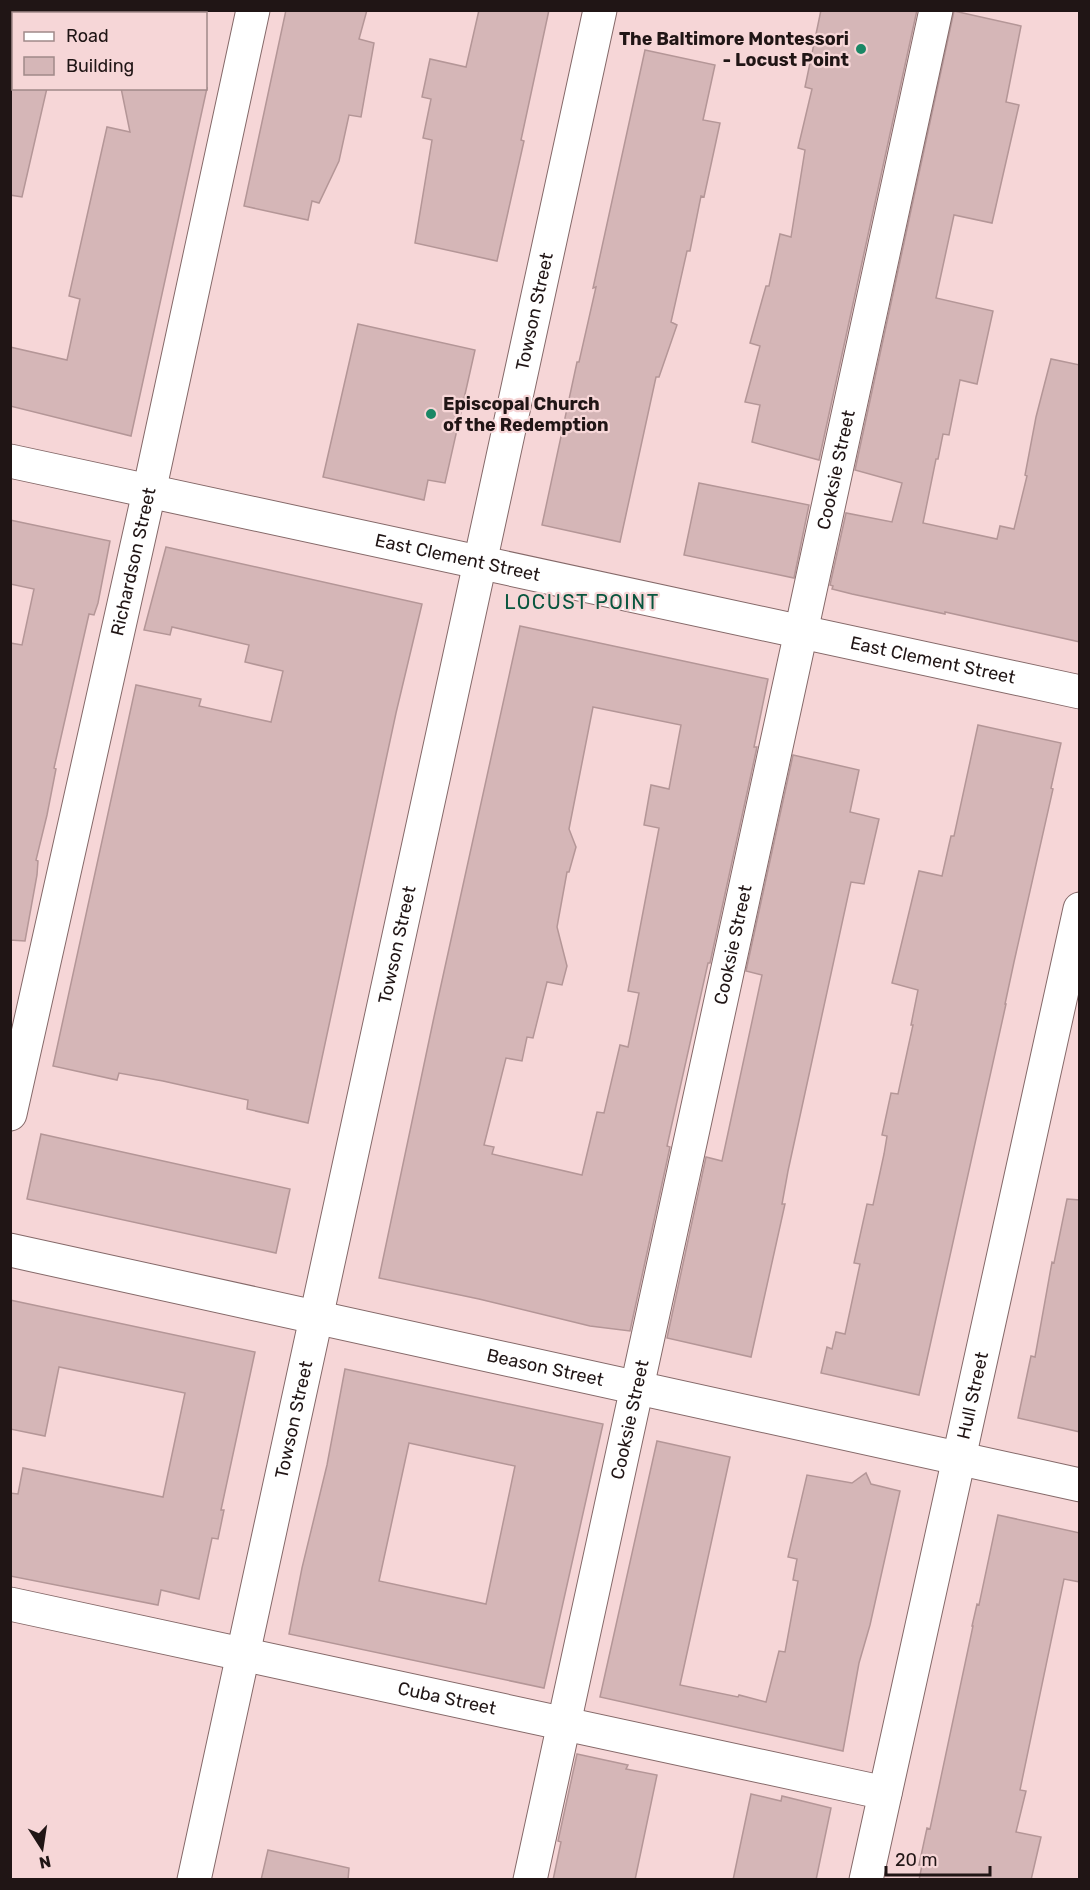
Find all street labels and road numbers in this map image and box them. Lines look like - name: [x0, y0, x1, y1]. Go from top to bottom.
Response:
- street label: Towson Street: [511, 251, 558, 373]
- street label: Cooksie Street: [812, 408, 860, 532]
- street label: Richardson Street: [106, 485, 161, 638]
- street label: East Clement Street: [373, 529, 542, 586]
- street label: East Clement Street: [848, 632, 1017, 689]
- street label: Cooksie Street: [709, 883, 757, 1007]
- street label: Towson Street: [374, 884, 421, 1006]
- street label: Beason Street: [485, 1344, 606, 1391]
- street label: Hull Street: [952, 1350, 993, 1441]
- street label: Cooksie Street: [606, 1358, 654, 1482]
- street label: Towson Street: [270, 1359, 317, 1481]
- street label: Cuba Street: [396, 1677, 498, 1720]

